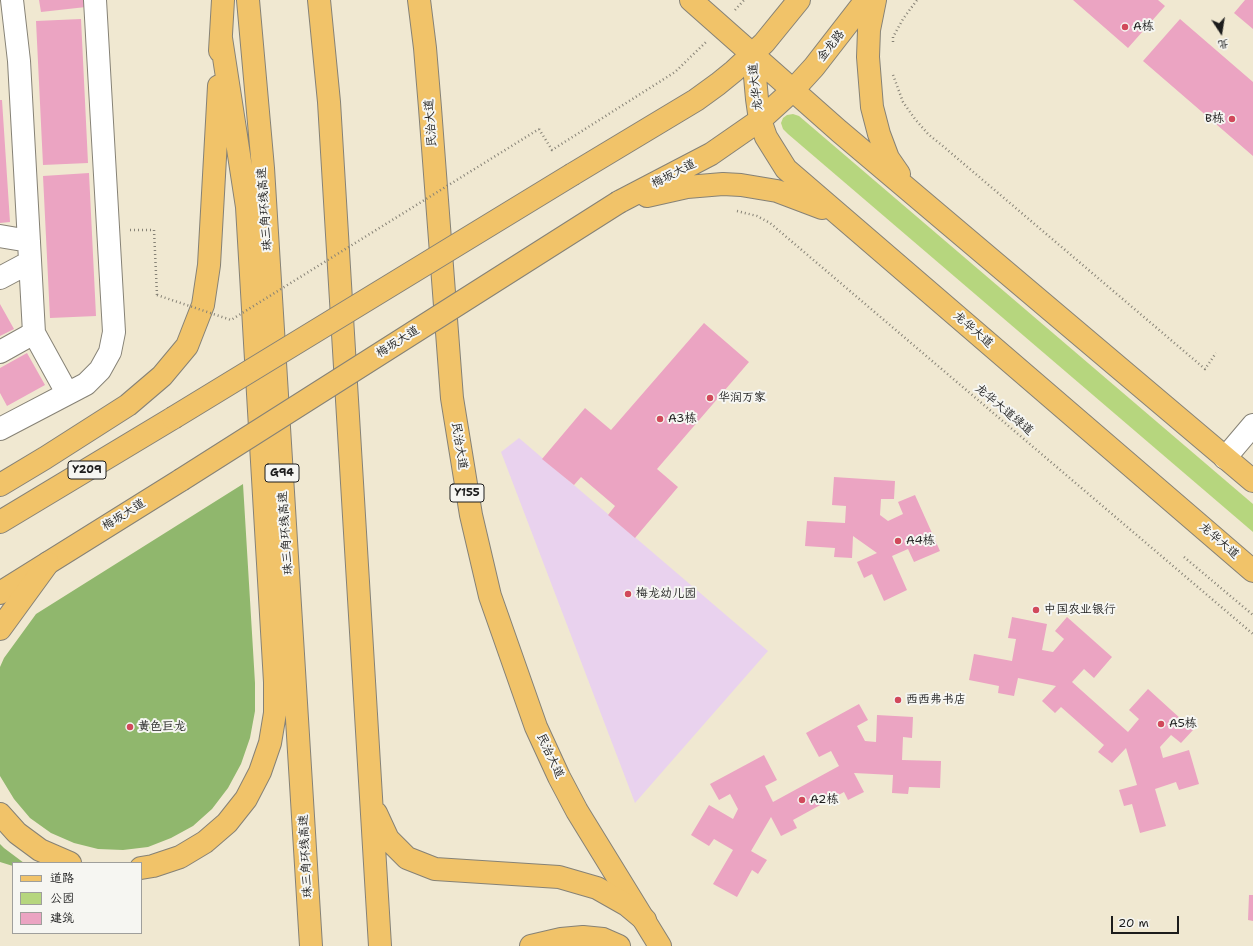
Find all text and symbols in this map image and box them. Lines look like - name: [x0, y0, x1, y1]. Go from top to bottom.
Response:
- north arrow: [1201, 12, 1241, 52]
- place label: A栋: [1133, 20, 1154, 34]
- marker: A栋: [1120, 22, 1130, 32]
- street label: 金龙路: [814, 27, 848, 65]
- text: 北: [1217, 36, 1231, 53]
- street label: 龙华大道: [746, 62, 766, 112]
- street label: 民治大道: [422, 99, 440, 147]
- place label: B栋: [1205, 112, 1224, 126]
- marker: B栋: [1227, 114, 1237, 124]
- street label: 梅坂大道: [649, 157, 699, 191]
- street label: 珠三角环线高速: [255, 167, 275, 251]
- street label: 龙华大道: [950, 309, 996, 351]
- street label: 梅坂大道: [374, 323, 422, 361]
- street label: 龙华大道绿道: [972, 381, 1036, 439]
- place label: 华润万家: [718, 391, 766, 405]
- marker: 华润万家: [705, 393, 715, 403]
- place label: A3栋: [668, 412, 696, 426]
- marker: A3栋: [655, 414, 665, 424]
- street label: 民治大道: [448, 421, 470, 471]
- road number: Y209: [68, 461, 106, 479]
- road number: G94: [265, 464, 299, 482]
- road number: Y155: [450, 484, 484, 502]
- street label: 珠三角环线高速: [276, 491, 296, 575]
- street label: 梅坂大道: [100, 496, 148, 534]
- street label: 龙华大道: [1196, 520, 1242, 562]
- place label: A4栋: [906, 534, 935, 548]
- marker: A4栋: [893, 536, 903, 546]
- place label: 梅龙幼儿园: [636, 587, 696, 601]
- marker: 梅龙幼儿园: [623, 589, 633, 599]
- place label: 中国农业银行: [1044, 603, 1116, 617]
- marker: 中国农业银行: [1031, 605, 1041, 615]
- place label: 西西弗书店: [906, 693, 966, 707]
- marker: 西西弗书店: [893, 695, 903, 705]
- place label: A5栋: [1169, 717, 1197, 731]
- marker: A5栋: [1156, 719, 1166, 729]
- place label: 黄色巨龙: [138, 720, 186, 734]
- marker: 黄色巨龙: [125, 722, 135, 732]
- street label: 民治大道: [533, 731, 567, 781]
- place label: A2栋: [810, 793, 838, 807]
- marker: A2栋: [797, 795, 807, 805]
- street label: 珠三角环线高速: [297, 814, 315, 898]
- legend: [12, 862, 142, 934]
- text: 道路: [50, 870, 74, 886]
- text: 公园: [50, 890, 74, 906]
- scale bar: [1113, 908, 1181, 934]
- text: 建筑: [50, 910, 74, 926]
- text: 20 m: [1118, 915, 1149, 931]

